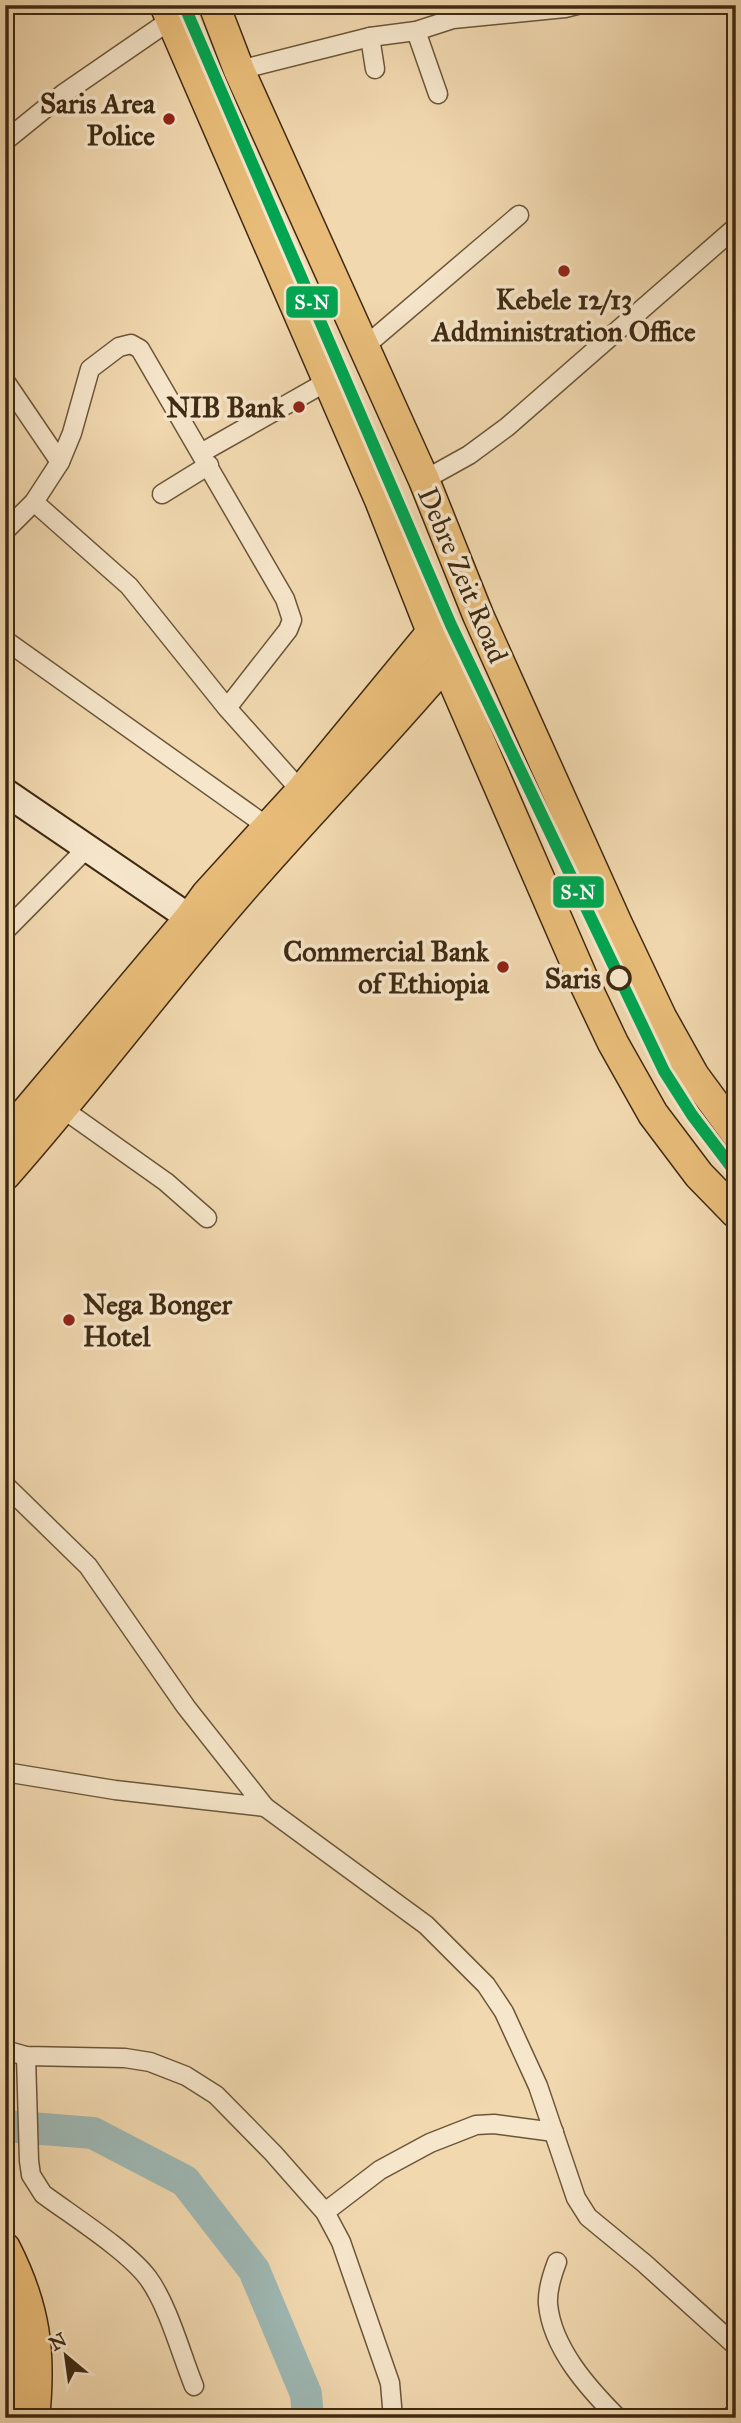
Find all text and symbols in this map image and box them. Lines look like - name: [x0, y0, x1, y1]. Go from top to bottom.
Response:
- place label: Saris Area Police: [40, 86, 156, 153]
- marker: Saris Area Police: [161, 111, 177, 127]
- marker: Kebele 12/13 Addministration Office: [556, 263, 572, 279]
- place label: Kebele 12/13 Addministration Office: [430, 282, 696, 349]
- line badge: S-N: [285, 285, 339, 319]
- text: S-N: [295, 291, 329, 314]
- place label: NIB Bank: [166, 390, 286, 425]
- marker: NIB Bank: [291, 399, 307, 415]
- street label: Debre Zeit Road: [410, 482, 516, 668]
- line badge: S-N: [552, 875, 605, 909]
- text: S-N: [561, 881, 595, 904]
- place label: Commercial Bank of Ethiopia: [283, 934, 490, 1001]
- marker: Commercial Bank of Ethiopia: [495, 959, 511, 975]
- place label: Saris: [545, 961, 601, 996]
- marker: Saris: [607, 966, 631, 990]
- place label: Nega Bonger Hotel: [83, 1287, 233, 1354]
- marker: Nega Bonger Hotel: [61, 1312, 77, 1328]
- north arrow: [32, 2322, 102, 2392]
- text: N: [45, 2328, 71, 2356]

